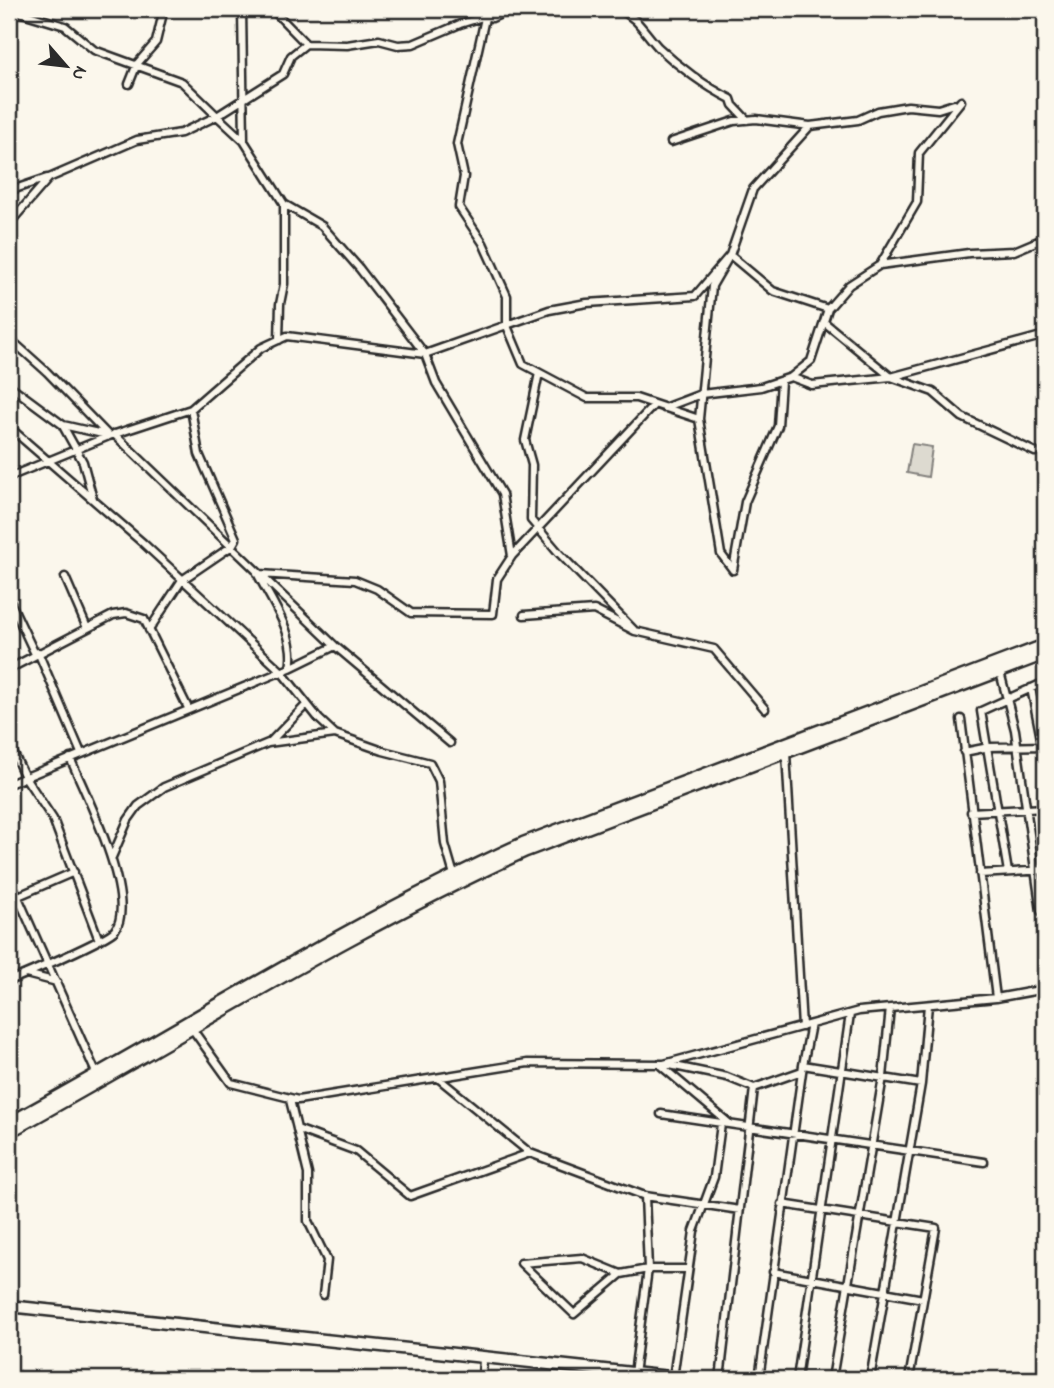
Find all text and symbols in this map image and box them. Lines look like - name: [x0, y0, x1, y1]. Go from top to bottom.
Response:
- north arrow: [32, 32, 102, 102]
- text: N: [64, 61, 94, 85]

